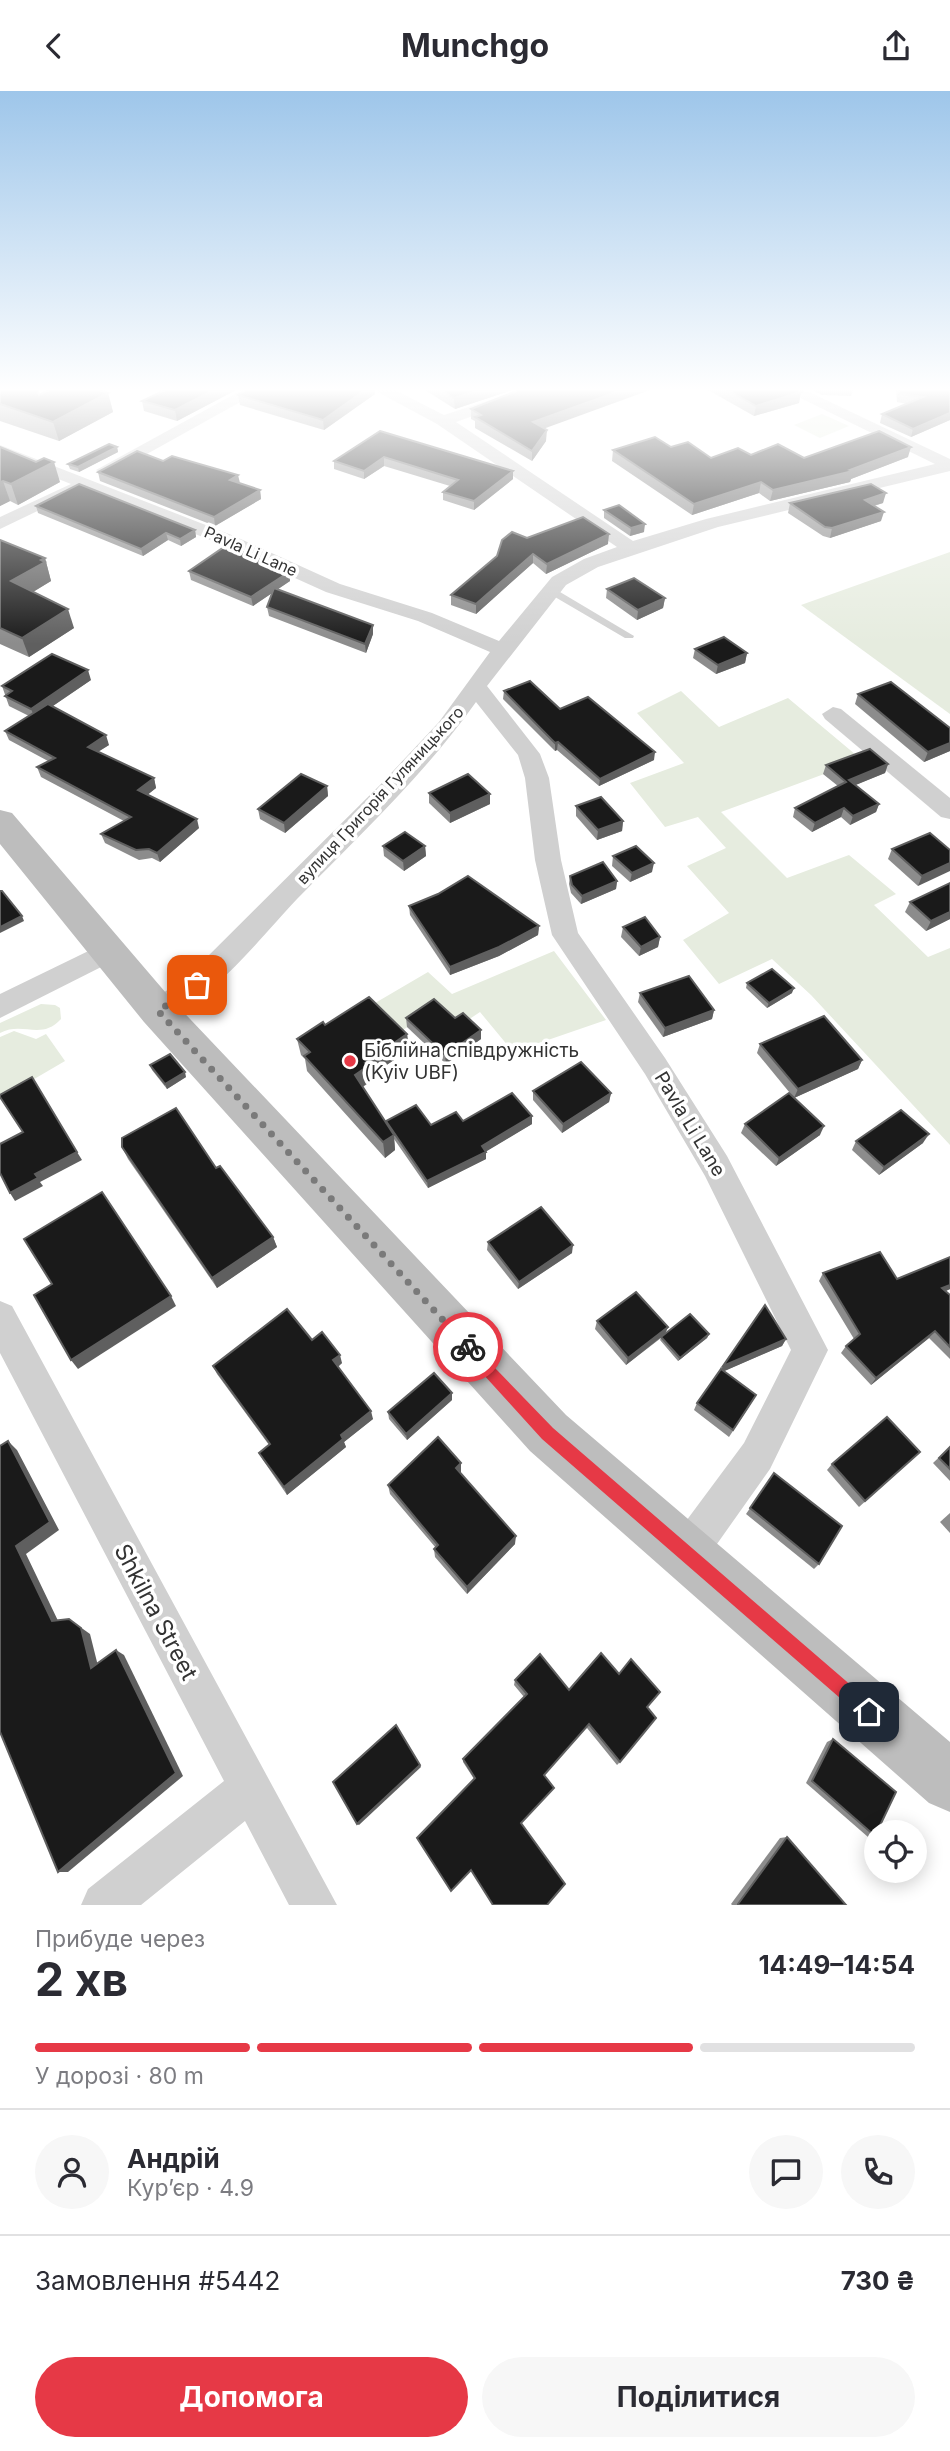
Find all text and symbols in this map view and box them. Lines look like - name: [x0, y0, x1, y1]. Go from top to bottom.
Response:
- text: Munchgo: [401, 26, 549, 65]
- icon: back: [35, 27, 73, 65]
- icon: share: [877, 27, 915, 65]
- street label: Pavla Li Lane: [201, 522, 301, 580]
- street label: вулиця Григорія Гуляницького: [292, 702, 468, 888]
- pin: [167, 955, 227, 1015]
- icon: bag: [178, 966, 216, 1004]
- place label: Біблійна співдружність (Kyiv UBF): [364, 1039, 579, 1084]
- marker: Біблійна співдружність (Kyiv UBF): [342, 1053, 358, 1069]
- street label: Pavla Li Lane: [650, 1067, 730, 1181]
- courier: [433, 1312, 503, 1382]
- icon: bike: [449, 1328, 487, 1366]
- street label: Shkilna Street: [108, 1539, 204, 1685]
- pin: [839, 1682, 899, 1742]
- icon: home: [850, 1693, 888, 1731]
- map controls: [864, 1820, 927, 1883]
- button: locate: [864, 1820, 927, 1883]
- text: Прибуде через: [35, 1925, 205, 1953]
- text: 14:49–14:54: [758, 1949, 915, 1980]
- text: 2 хв: [35, 1951, 128, 2007]
- text: У дорозі · 80 m: [35, 2062, 204, 2090]
- button: person: [35, 2135, 109, 2209]
- button: chat: [749, 2135, 823, 2209]
- button: phone: [841, 2135, 915, 2209]
- text: Андрій: [127, 2143, 220, 2174]
- text: Кур’єр · 4.9: [127, 2174, 254, 2202]
- text: Замовлення #5442: [35, 2265, 280, 2296]
- text: 730 ₴: [841, 2265, 915, 2296]
- button: Допомога: [35, 2357, 468, 2437]
- button: Поділитися: [482, 2357, 915, 2437]

